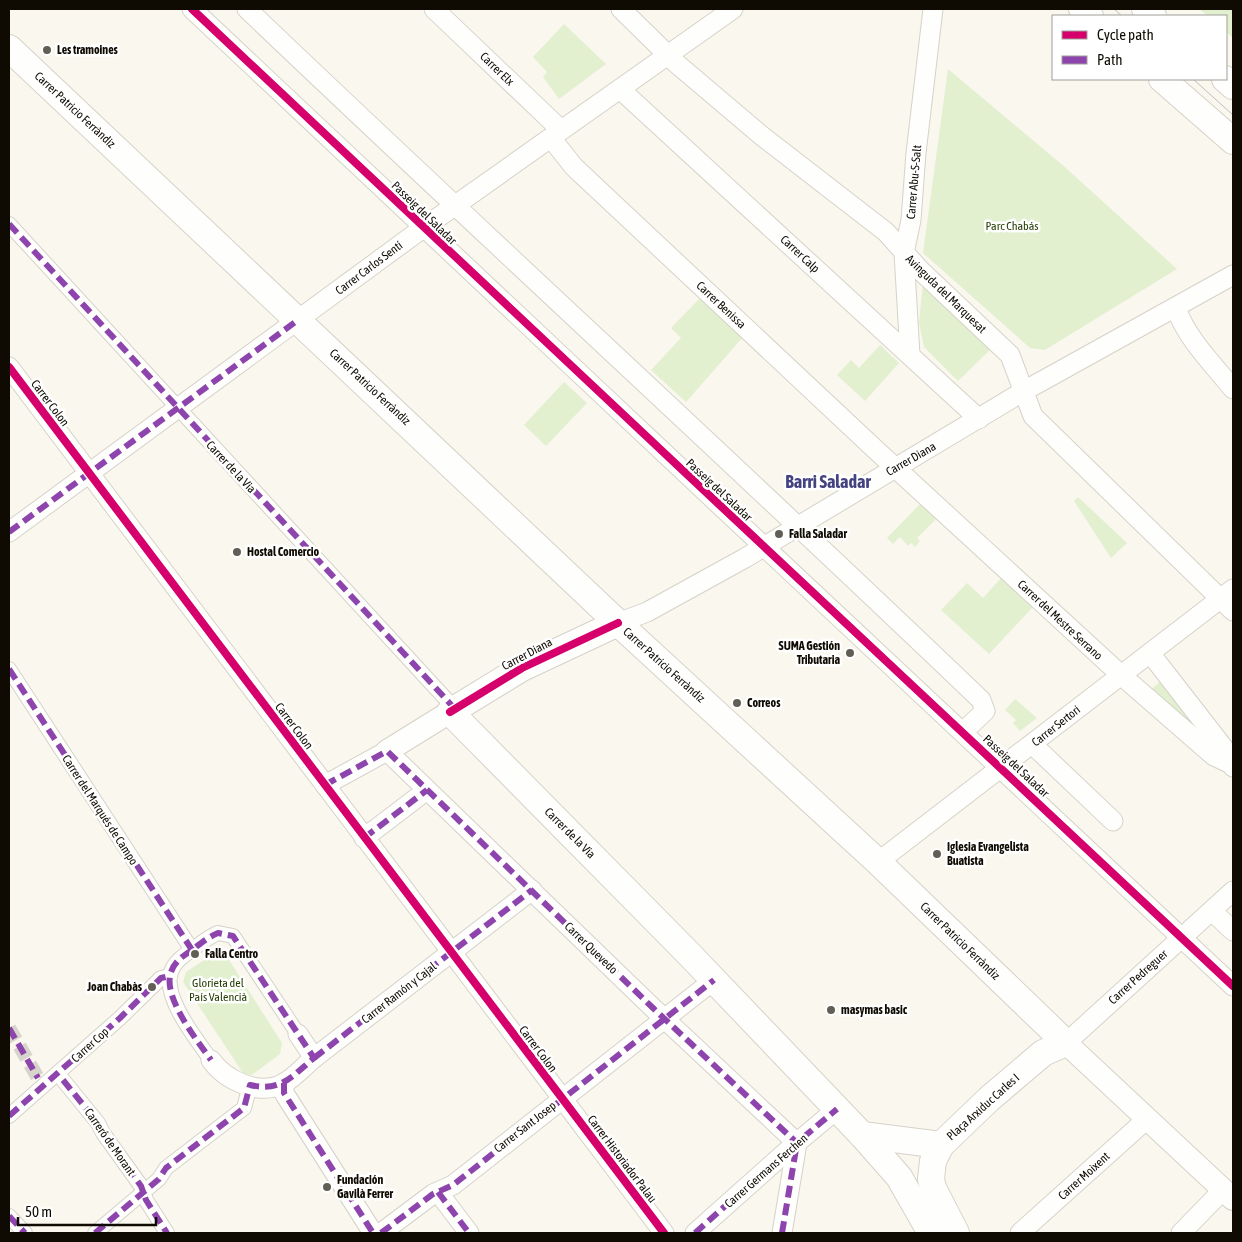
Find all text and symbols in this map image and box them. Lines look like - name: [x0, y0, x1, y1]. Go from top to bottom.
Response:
- legend: [1052, 15, 1227, 80]
- text: Cycle path: [1097, 26, 1154, 43]
- place label: Les tramoines: [57, 43, 119, 57]
- marker: Les tramoines: [41, 44, 53, 56]
- street label: Carrer Elx: [477, 49, 517, 89]
- text: Path: [1097, 51, 1123, 68]
- street label: Carrer Patricio Ferràndiz: [32, 69, 119, 151]
- street label: Carrer Abu-S-Salt: [904, 144, 924, 220]
- street label: Passeig del Saladar: [389, 178, 460, 248]
- park label: Parc Chabás: [985, 219, 1039, 233]
- street label: Carrer Calp: [777, 232, 823, 276]
- street label: Carrer Carlos Sentí: [333, 238, 405, 298]
- street label: Avinguda del Marquesat: [903, 252, 990, 336]
- street label: Carrer Benissa: [693, 279, 749, 331]
- street label: Carrer Patricio Ferràndiz: [327, 346, 414, 428]
- street label: Carrer Colon: [28, 377, 72, 429]
- street label: Carrer de la Via: [203, 438, 259, 496]
- street label: Carrer Diana: [884, 439, 938, 479]
- street label: Passeig del Saladar: [683, 456, 755, 524]
- district label: Barri Saladar: [785, 471, 871, 492]
- place label: Falla Saladar: [789, 527, 847, 541]
- marker: Falla Saladar: [773, 528, 785, 540]
- place label: Hostal Comercio: [247, 545, 320, 559]
- marker: Hostal Comercio: [231, 546, 243, 558]
- street label: Carrer del Mestre Serrano: [1015, 577, 1106, 663]
- street label: Carrer Patricio Ferràndiz: [620, 625, 708, 706]
- street label: Carrer Diana: [499, 635, 555, 673]
- place label: SUMA Gestión Tributaria: [779, 639, 840, 667]
- marker: SUMA Gestión Tributaria: [844, 647, 856, 659]
- place label: Correos: [747, 696, 781, 710]
- marker: Correos: [731, 697, 743, 709]
- street label: Carrer Colon: [272, 700, 316, 752]
- street label: Carrer Sertori: [1029, 703, 1083, 749]
- street label: Passeig del Saladar: [980, 732, 1052, 800]
- street label: Carrer del Marqués de Campo: [59, 752, 141, 868]
- street label: Carrer de la Via: [542, 805, 598, 861]
- place label: Iglesia Evangelista Buatista: [947, 840, 1029, 868]
- marker: Iglesia Evangelista Buatista: [931, 848, 943, 860]
- street label: Carrer Patricio Ferràndiz: [917, 899, 1003, 983]
- street label: Carrer Quevedo: [562, 919, 621, 977]
- place label: Falla Centro: [205, 947, 258, 961]
- street label: Carrer Pedreguer: [1106, 947, 1171, 1007]
- marker: Falla Centro: [189, 948, 201, 960]
- street label: Carrer Ramón y Cajal: [359, 959, 440, 1027]
- park label: Glorieta del País Valencià: [189, 976, 247, 1004]
- place label: Joan Chabàs: [86, 980, 143, 994]
- marker: Joan Chabàs: [146, 981, 158, 993]
- place label: masymas basic: [841, 1003, 908, 1017]
- marker: masymas basic: [825, 1004, 837, 1016]
- street label: Carrer Colon: [516, 1023, 560, 1075]
- street label: Carrer Cop: [68, 1024, 112, 1065]
- street label: Plaça Arxiduc Carles I: [944, 1071, 1022, 1143]
- street label: Carrer Sant Josep: [491, 1098, 559, 1156]
- street label: Carreró de Morant: [82, 1106, 139, 1179]
- street label: Carrer Historiador Palau: [585, 1113, 660, 1206]
- street label: Carrer Germans Ferchen: [722, 1131, 810, 1211]
- street label: Carrer Moixent: [1055, 1149, 1113, 1203]
- place label: Fundación Gavilà Ferrer: [337, 1173, 394, 1201]
- marker: Fundación Gavilà Ferrer: [321, 1181, 333, 1193]
- scale bar: [18, 1194, 155, 1226]
- text: 50 m: [25, 1203, 52, 1220]

